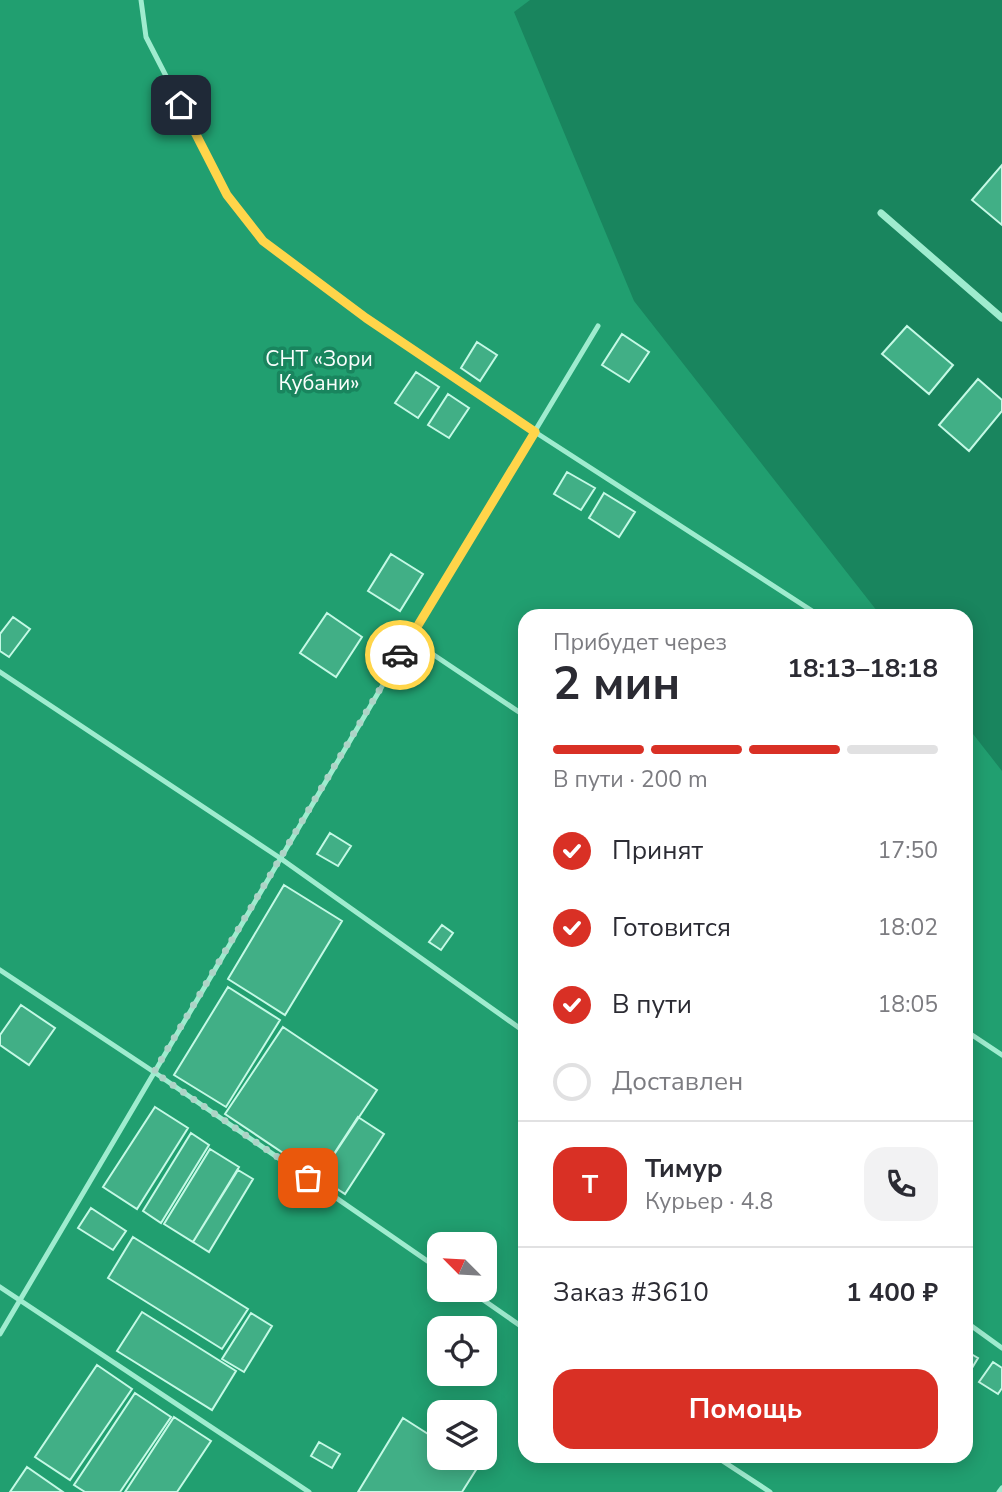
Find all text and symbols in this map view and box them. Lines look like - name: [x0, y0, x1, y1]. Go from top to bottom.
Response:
- pin: [151, 75, 211, 135]
- icon: home: [162, 86, 200, 124]
- park label: СНТ «Зори Кубани»: [265, 345, 373, 397]
- courier: [365, 620, 435, 690]
- text: Прибудет через: [553, 627, 727, 658]
- icon: car: [381, 636, 419, 674]
- text: 18:13–18:18: [787, 651, 938, 686]
- text: 2 мин: [553, 652, 680, 715]
- text: В пути · 200 m: [553, 764, 708, 795]
- icon: check: [553, 832, 591, 870]
- text: Принят: [612, 833, 703, 868]
- text: 17:50: [878, 835, 938, 866]
- icon: check: [553, 909, 591, 947]
- text: Готовится: [612, 910, 731, 945]
- text: 18:02: [878, 912, 938, 943]
- icon: check: [553, 986, 591, 1024]
- text: В пути: [612, 987, 692, 1022]
- text: 18:05: [878, 989, 938, 1020]
- text: Доставлен: [612, 1064, 743, 1099]
- button: phone: [864, 1147, 938, 1221]
- pin: [278, 1148, 338, 1208]
- text: Тимур: [645, 1151, 723, 1186]
- icon: bag: [289, 1159, 327, 1197]
- text: Т: [582, 1167, 598, 1202]
- text: Курьер · 4.8: [645, 1186, 773, 1217]
- north arrow: [427, 1232, 497, 1302]
- map controls: [427, 1232, 497, 1470]
- text: Заказ #3610: [553, 1275, 709, 1310]
- text: 1 400 ₽: [846, 1275, 938, 1310]
- button: locate: [427, 1316, 497, 1386]
- button: Помощь: [553, 1369, 938, 1449]
- button: layers: [427, 1400, 497, 1470]

